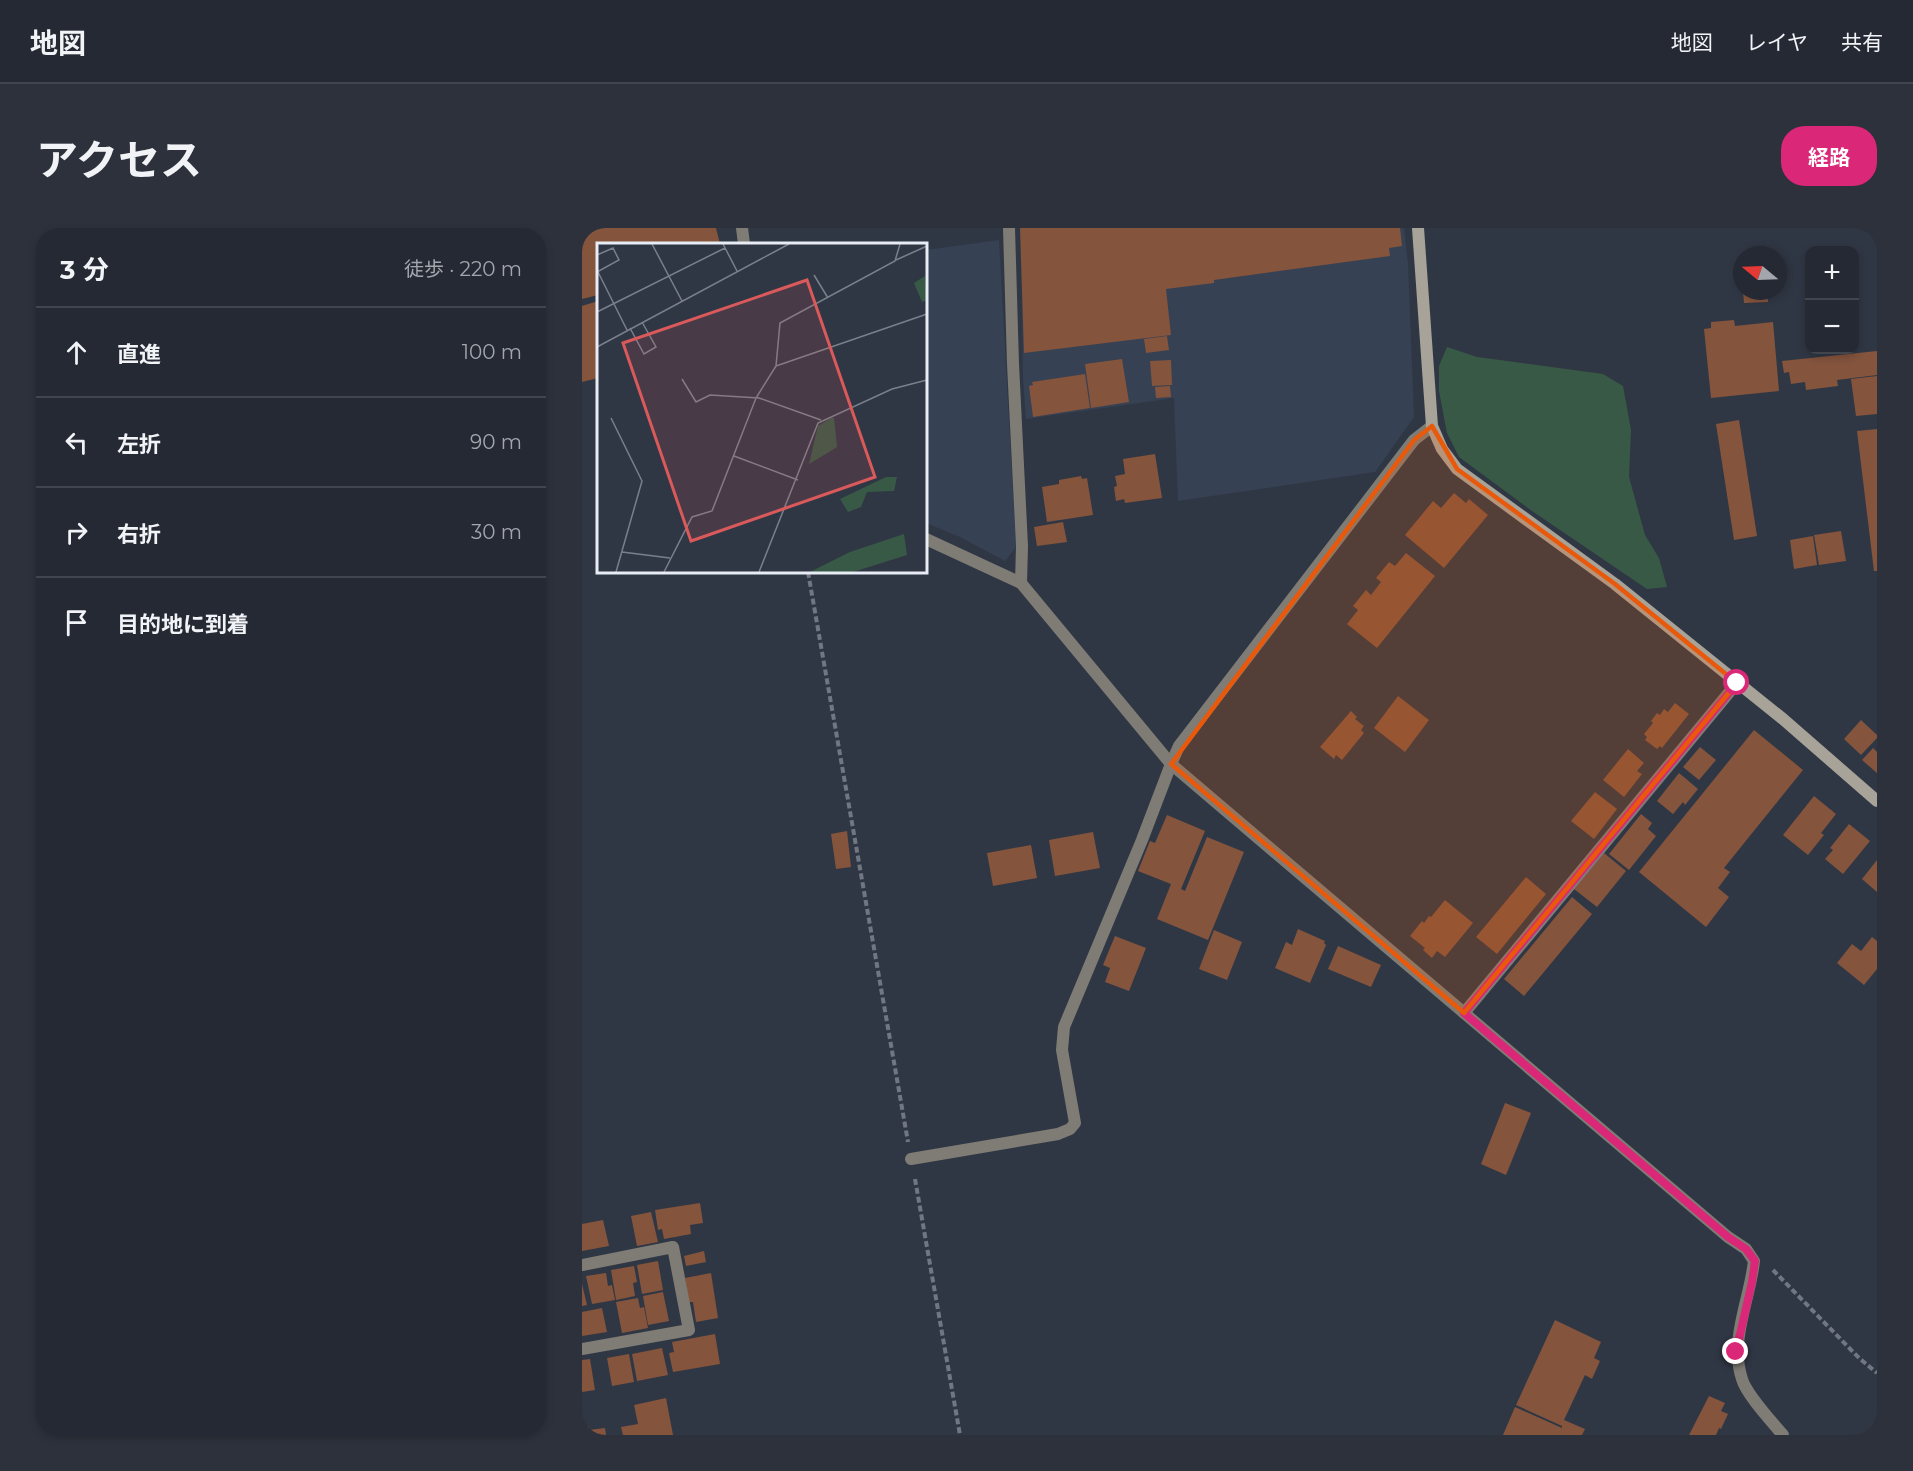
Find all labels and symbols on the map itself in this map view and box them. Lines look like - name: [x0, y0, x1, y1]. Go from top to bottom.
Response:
- inset map: [597, 243, 927, 573]
- north arrow: [1733, 246, 1787, 300]
- route start: [1723, 669, 1749, 695]
- route end: [1722, 1338, 1748, 1364]

